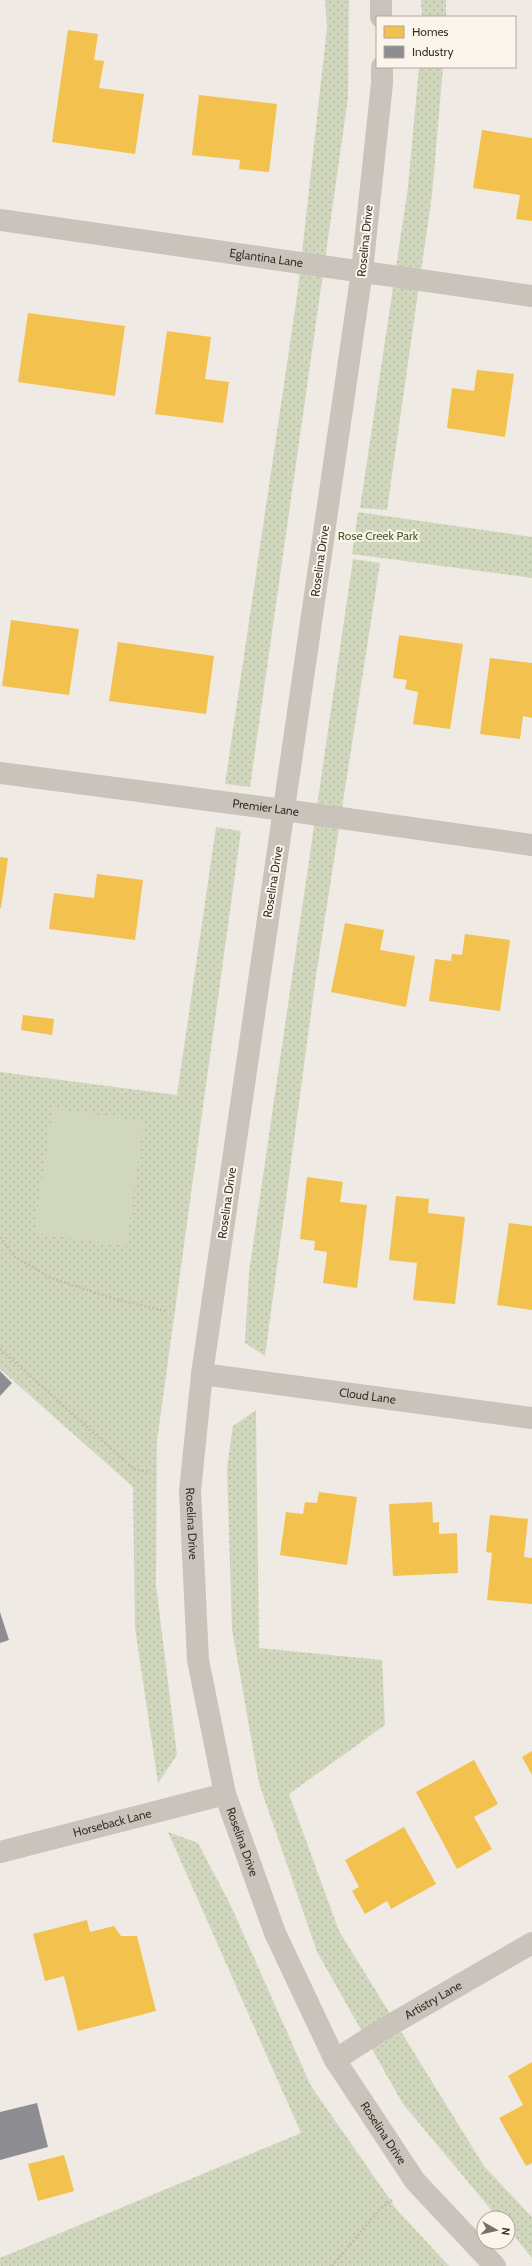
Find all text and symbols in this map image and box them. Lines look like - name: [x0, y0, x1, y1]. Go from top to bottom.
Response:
- legend: [376, 16, 516, 68]
- text: Homes: [412, 24, 449, 39]
- text: Industry: [412, 44, 453, 59]
- street label: Roselina Drive: [353, 204, 376, 278]
- street label: Eglantina Lane: [229, 245, 304, 270]
- street label: Roselina Drive: [307, 524, 332, 598]
- park label: Rose Creek Park: [338, 528, 419, 543]
- street label: Premier Lane: [232, 795, 300, 819]
- street label: Roselina Drive: [259, 845, 286, 919]
- street label: Roselina Drive: [214, 1166, 239, 1240]
- street label: Cloud Lane: [338, 1384, 397, 1407]
- street label: Roselina Drive: [183, 1487, 201, 1560]
- street label: Horseback Lane: [71, 1805, 153, 1840]
- street label: Roselina Drive: [223, 1805, 262, 1878]
- street label: Artistry Lane: [401, 1977, 464, 2022]
- street label: Roselina Drive: [358, 2099, 410, 2167]
- north arrow: [476, 2210, 516, 2250]
- text: N: [498, 2227, 513, 2236]

